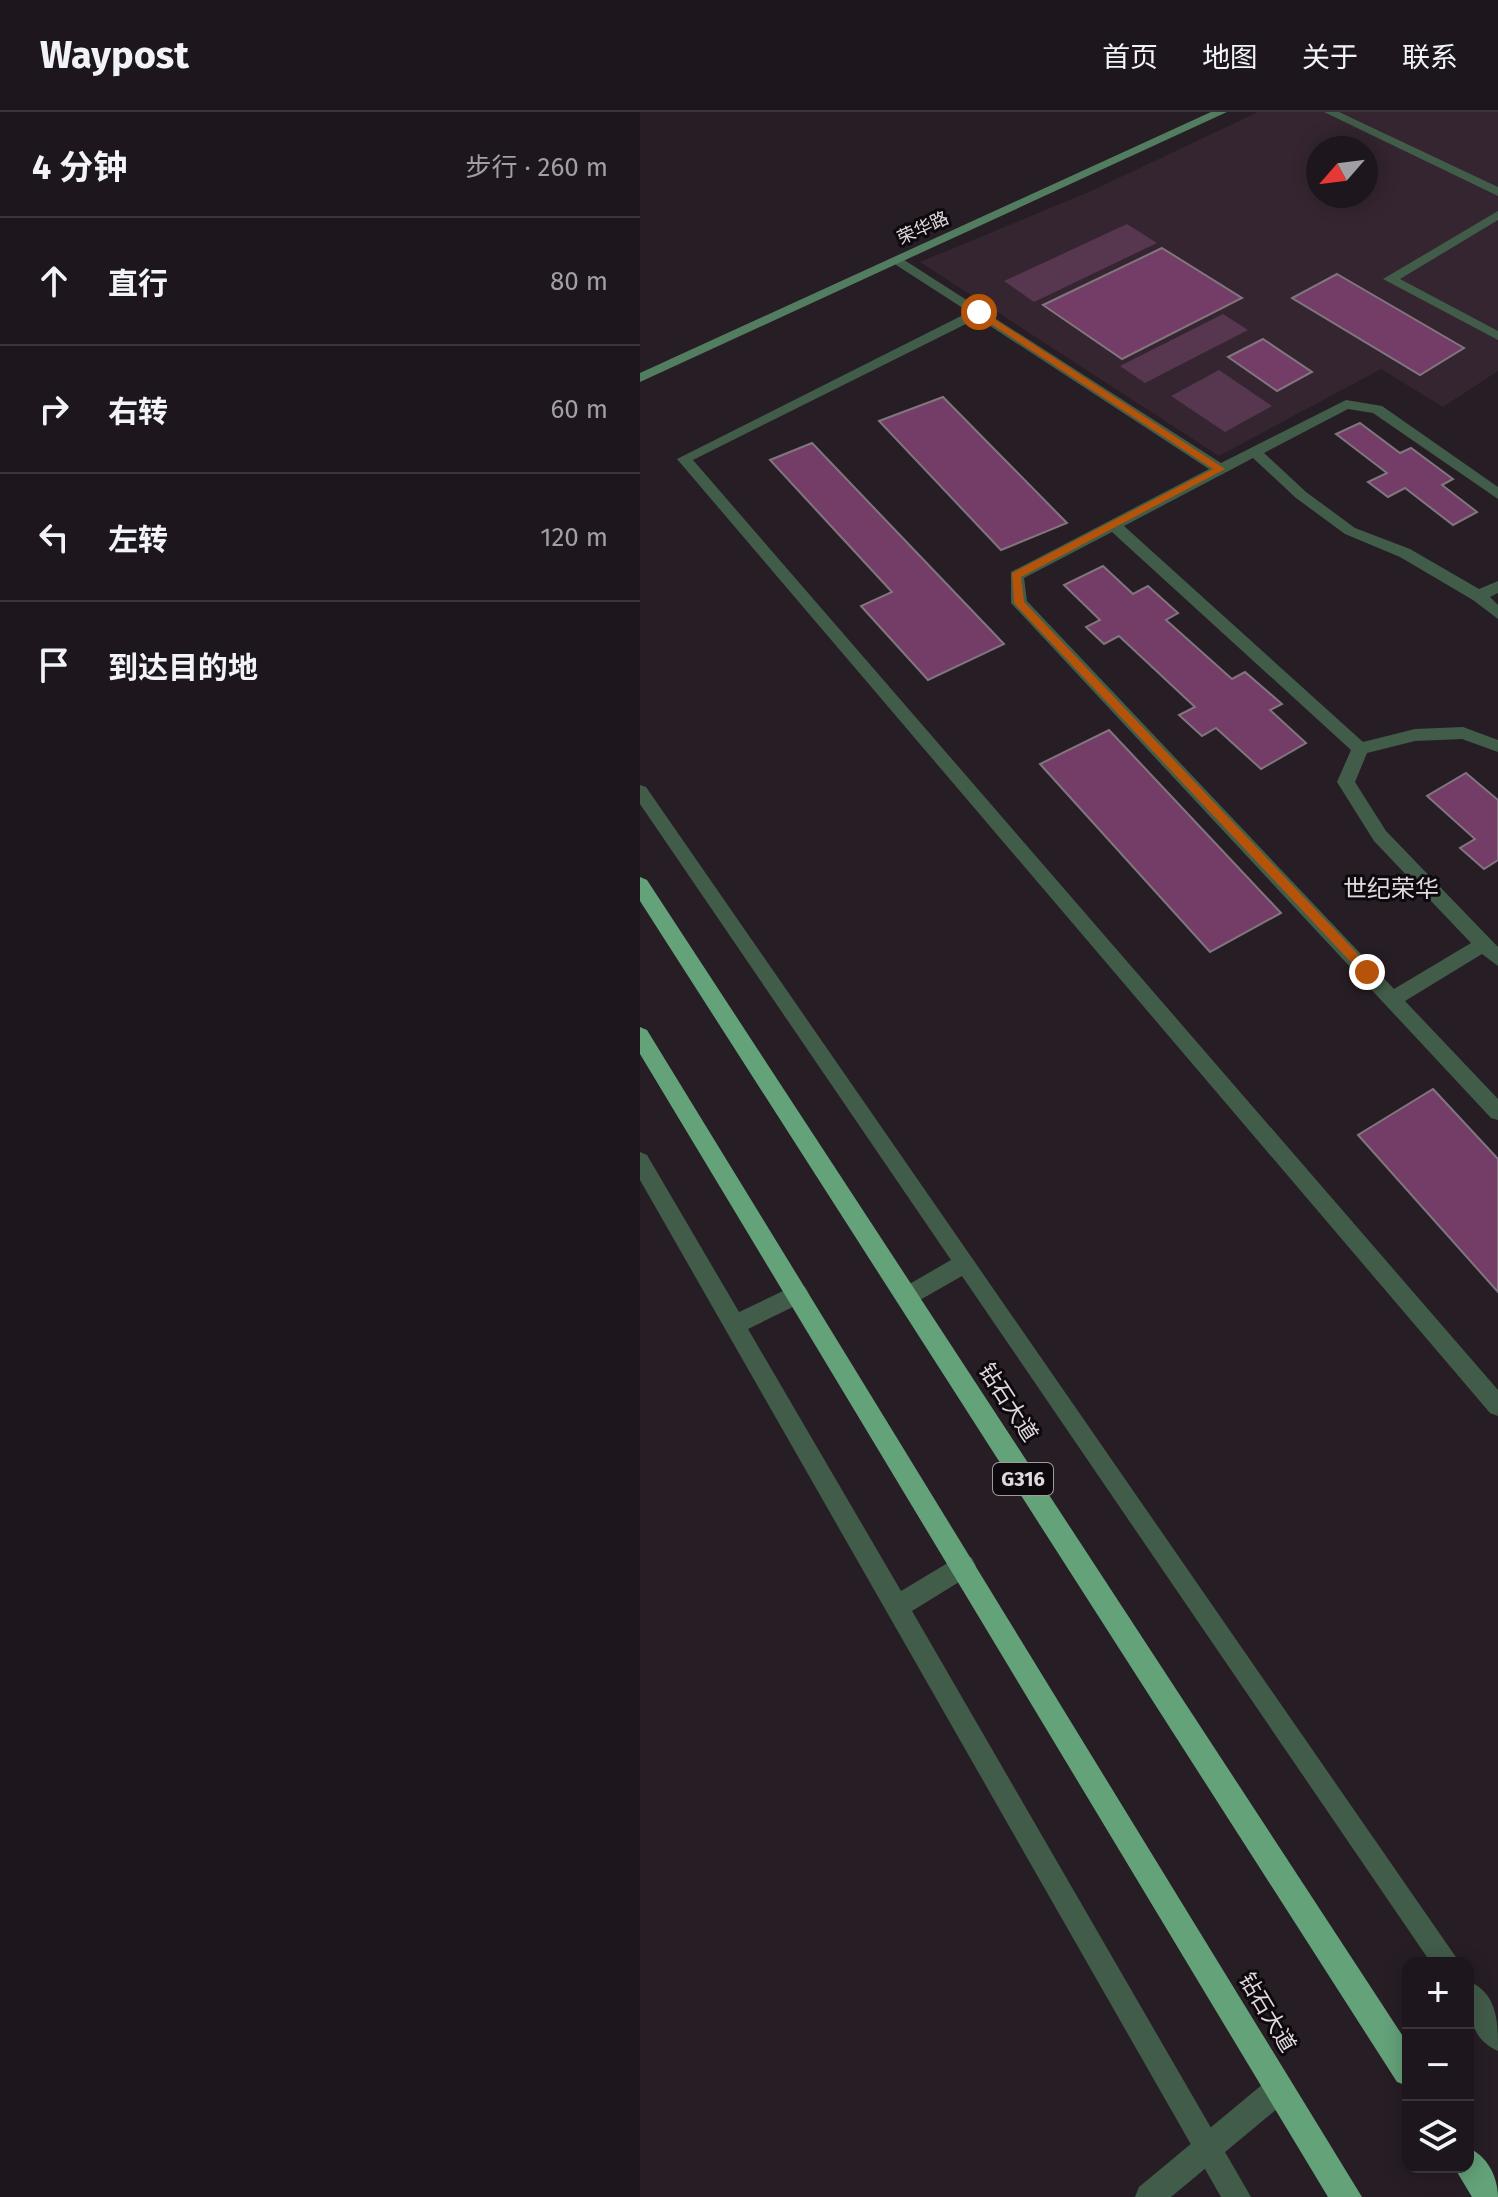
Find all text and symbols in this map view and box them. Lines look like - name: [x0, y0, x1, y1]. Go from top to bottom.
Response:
- text: Waypost: [40, 32, 189, 78]
- text: 首页: [1102, 41, 1158, 74]
- text: 地图: [1202, 41, 1258, 74]
- text: 关于: [1302, 41, 1358, 74]
- text: 联系: [1402, 41, 1458, 74]
- north arrow: [1306, 136, 1378, 208]
- text: 4 分钟: [32, 147, 127, 188]
- text: 步行 · 260 m: [466, 152, 608, 183]
- street label: 荣华路: [894, 207, 952, 249]
- icon: ahead: [32, 259, 76, 303]
- text: 直行: [108, 266, 168, 302]
- text: 80 m: [550, 266, 608, 297]
- route start: [961, 294, 997, 330]
- icon: right: [32, 387, 76, 431]
- text: 右转: [108, 394, 168, 430]
- text: 60 m: [550, 394, 608, 425]
- icon: left: [32, 515, 76, 559]
- text: 左转: [108, 522, 168, 558]
- text: 120 m: [540, 522, 608, 553]
- icon: arrive: [32, 643, 76, 687]
- text: 到达目的地: [108, 650, 258, 686]
- district label: 世纪荣华: [1343, 875, 1439, 903]
- route end: [1349, 954, 1385, 990]
- street label: 钻石大道: [973, 1358, 1044, 1447]
- road number: G316: [993, 1463, 1053, 1495]
- map controls: [1402, 1957, 1474, 2173]
- button: +: [1402, 1957, 1474, 2029]
- street label: 钻石大道: [1233, 1968, 1302, 2057]
- button: −: [1402, 2029, 1474, 2101]
- button: layers: [1402, 2101, 1474, 2173]

